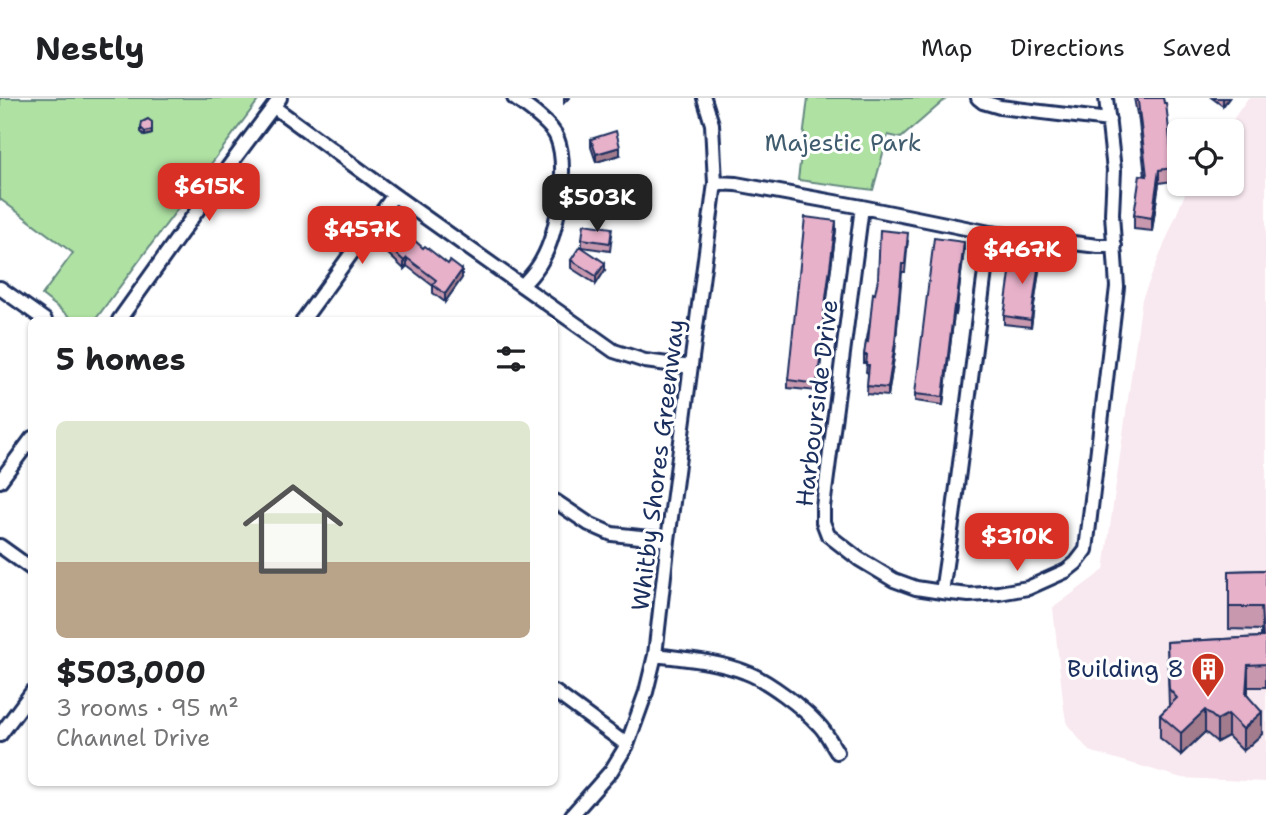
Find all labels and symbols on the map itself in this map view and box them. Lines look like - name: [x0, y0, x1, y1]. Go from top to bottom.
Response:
- park label: Majestic Park: [765, 127, 921, 159]
- pin: $615K: [160, 164, 258, 223]
- pin: $503K: [548, 174, 646, 234]
- pin: $457K: [313, 206, 411, 266]
- pin: $467K: [973, 226, 1071, 286]
- street label: Harbourside Drive: [788, 297, 846, 509]
- street label: Whitby Shores Greenway: [624, 317, 692, 613]
- pin: $310K: [968, 514, 1066, 573]
- building icon: Building 8: [1189, 650, 1227, 699]
- place label: Building 8: [1067, 653, 1184, 685]

